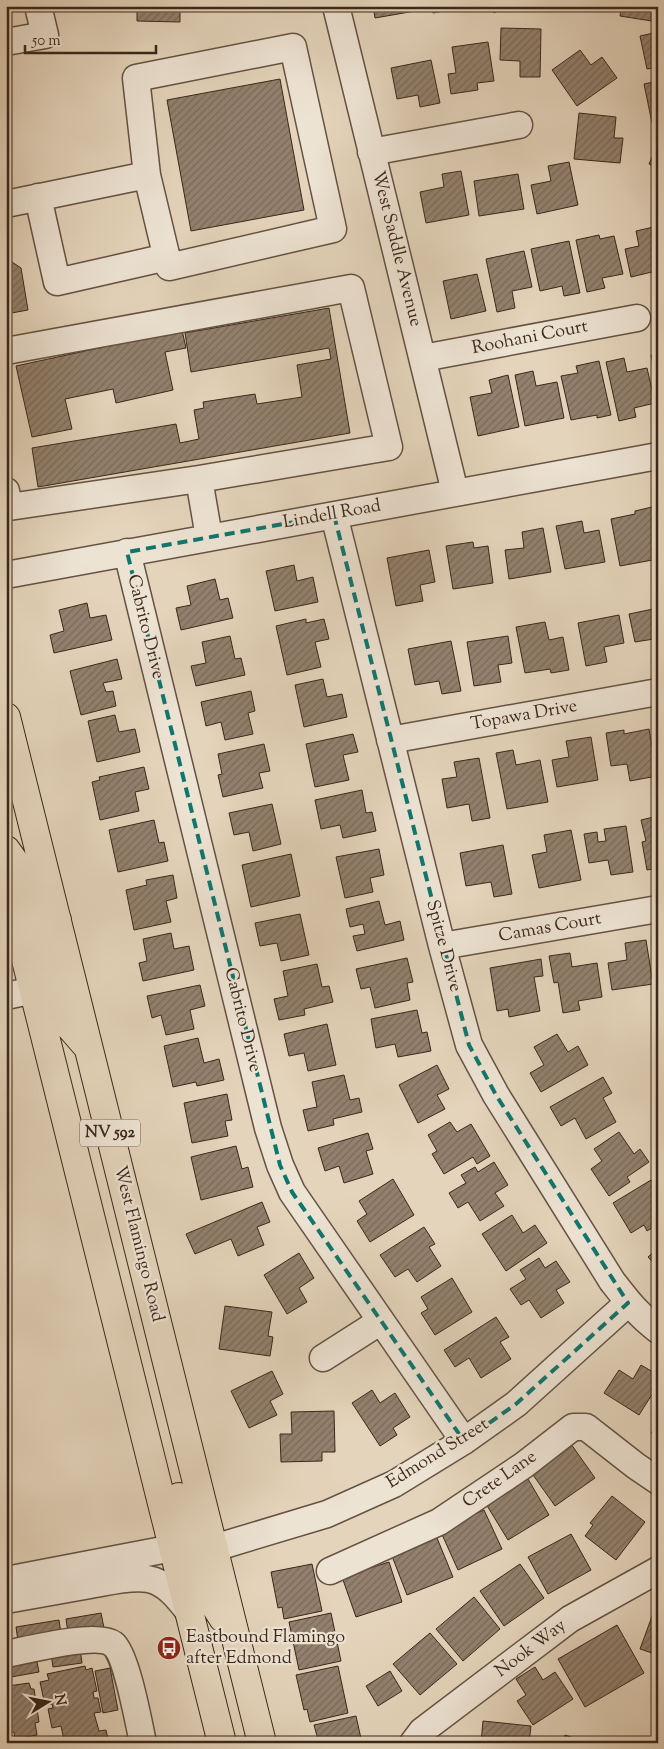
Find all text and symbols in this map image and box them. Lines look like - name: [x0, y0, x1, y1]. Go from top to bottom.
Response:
- scale bar: [25, 22, 156, 54]
- text: 50 m: [31, 31, 61, 52]
- street label: West Saddle Avenue: [364, 168, 428, 330]
- street label: Roohani Court: [470, 314, 590, 362]
- street label: Lindell Road: [281, 494, 383, 536]
- street label: Cabrito Drive: [119, 572, 171, 682]
- street label: Topawa Drive: [469, 694, 579, 738]
- street label: Spitze Drive: [418, 897, 468, 995]
- street label: Camas Court: [497, 906, 603, 950]
- street label: Cabrito Drive: [216, 965, 268, 1075]
- road number: NV 592: [80, 1120, 140, 1146]
- street label: West Flamingo Road: [106, 1163, 170, 1325]
- street label: Edmond Street: [382, 1412, 494, 1496]
- street label: Crete Lane: [457, 1445, 543, 1515]
- street label: Nook Way: [490, 1614, 572, 1684]
- place label: Eastbound Flamingo after Edmond: [186, 1625, 345, 1672]
- bus stop icon: Eastbound Flamingo after Edmond: [156, 1635, 182, 1661]
- north arrow: [22, 1676, 72, 1726]
- text: N: [48, 1693, 70, 1707]

